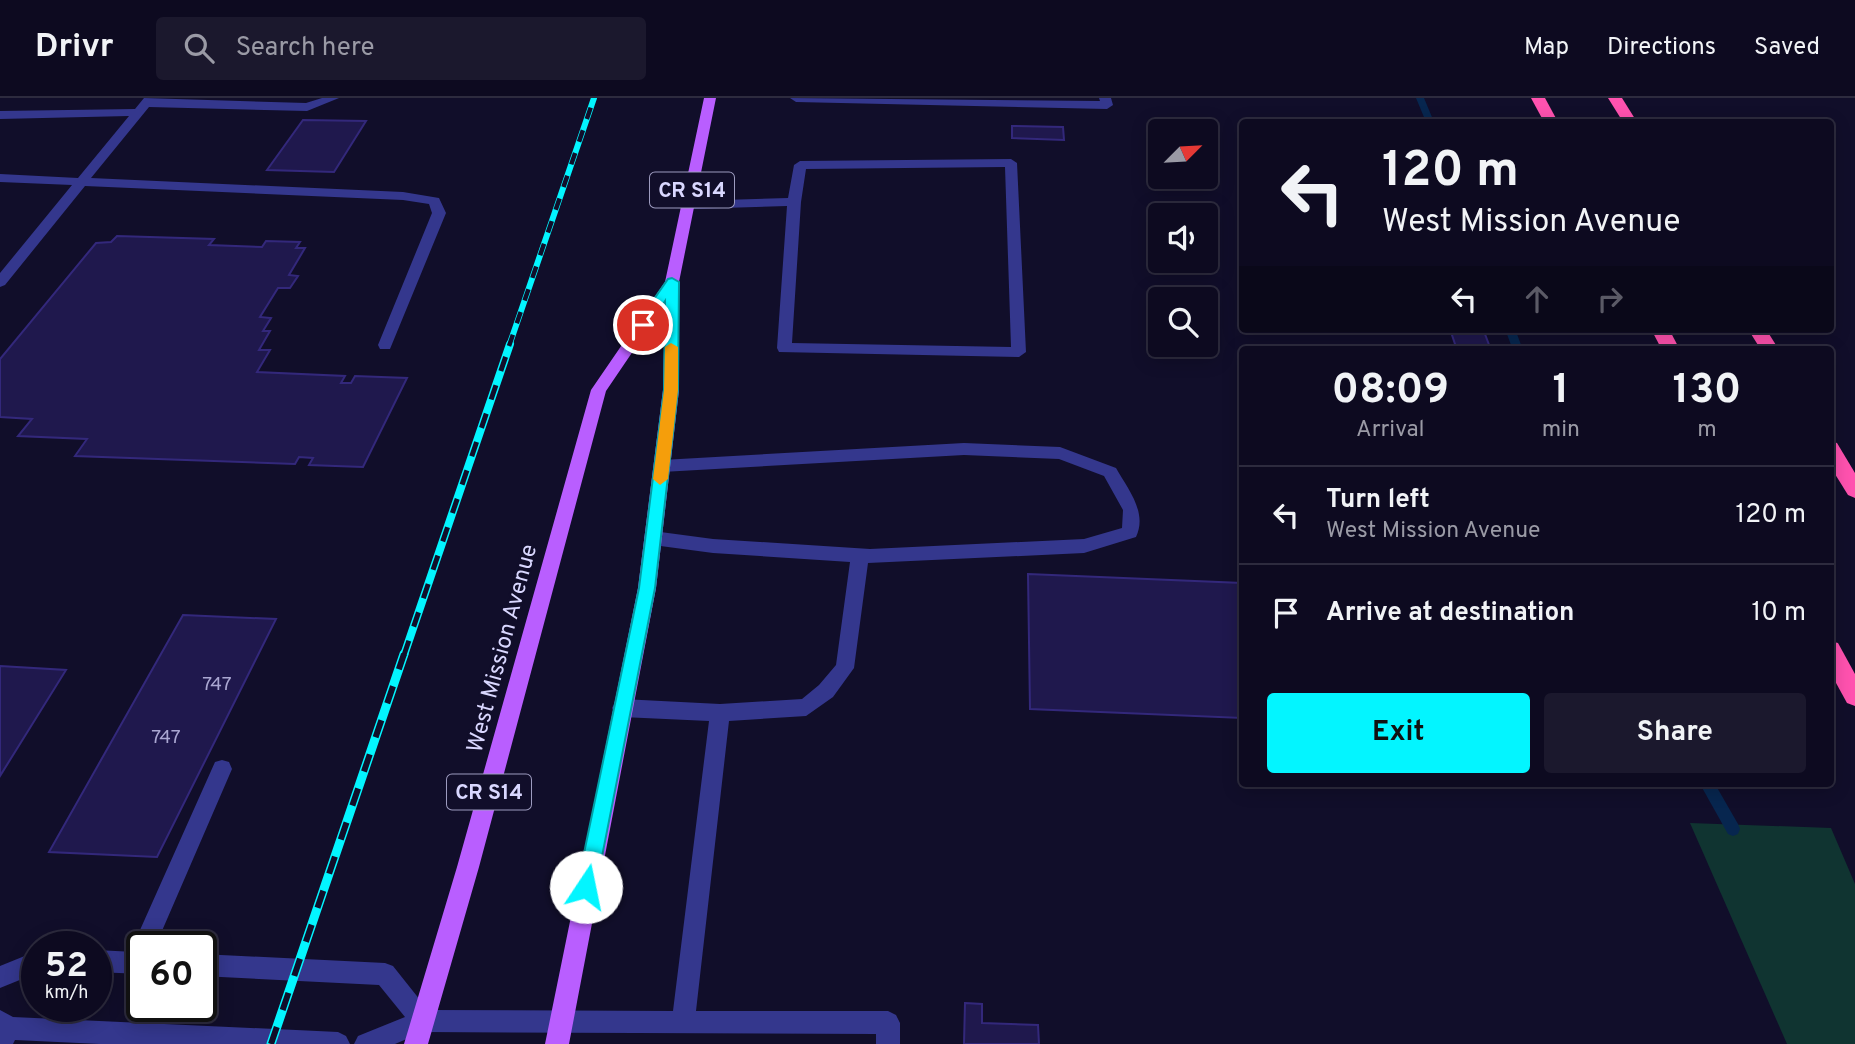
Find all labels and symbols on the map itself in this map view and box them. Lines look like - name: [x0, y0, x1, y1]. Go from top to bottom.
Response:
- north arrow: [1148, 119, 1218, 189]
- road number: CR S14: [650, 172, 734, 208]
- pin: [613, 295, 673, 355]
- street label: West Mission Avenue: [462, 541, 545, 756]
- house number: 747: [202, 673, 232, 697]
- house number: 747: [151, 726, 181, 750]
- road number: CR S14: [447, 774, 531, 810]
- position arrow: [549, 850, 623, 924]
- speed limit sign: 60: [126, 931, 217, 1022]

